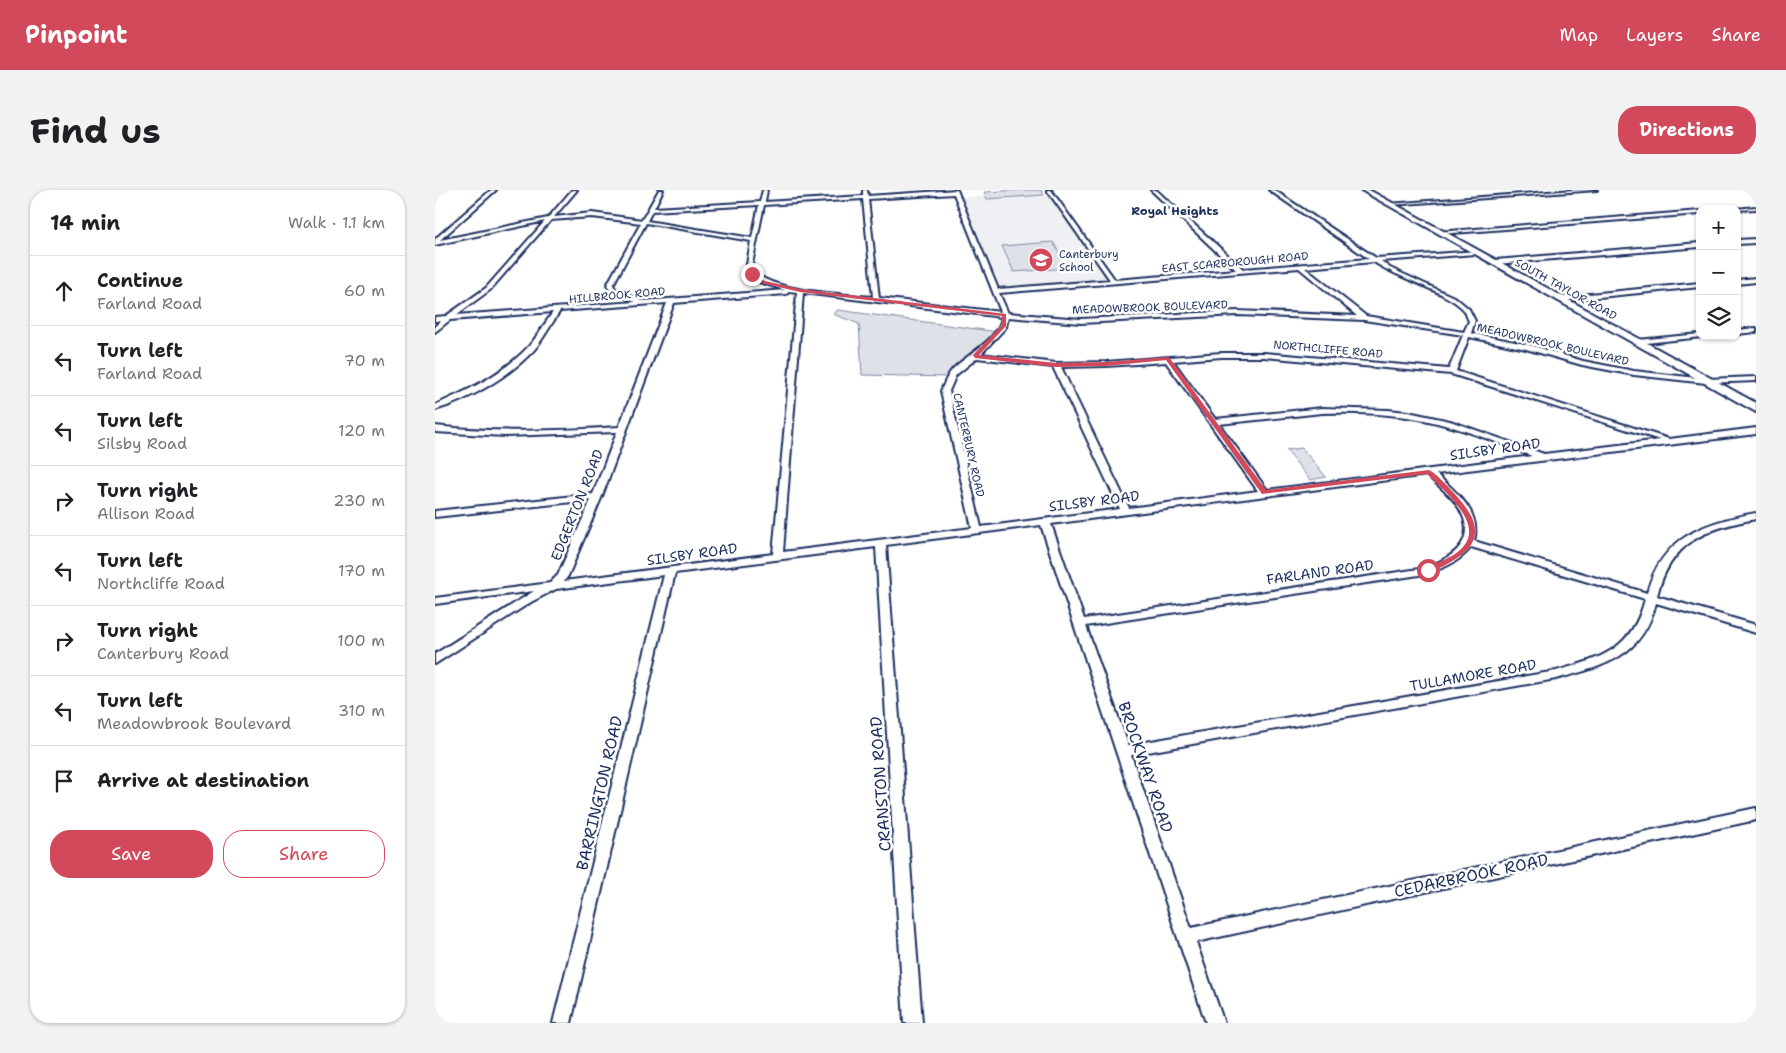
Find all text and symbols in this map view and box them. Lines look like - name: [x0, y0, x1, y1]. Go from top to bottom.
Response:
- text: Pinpoint: [25, 19, 127, 51]
- text: Map: [1560, 23, 1598, 47]
- text: Layers: [1626, 23, 1683, 47]
- text: Share: [1711, 23, 1761, 47]
- button: Directions: [1618, 106, 1756, 154]
- text: Find us: [30, 107, 161, 154]
- district label: Royal Heights: [1131, 203, 1219, 219]
- map controls: [1696, 205, 1741, 340]
- button: +: [1696, 205, 1741, 250]
- text: 14 min: [50, 209, 120, 237]
- text: Walk · 1.1 km: [288, 212, 385, 233]
- school or university icon: Canterbury School: [1028, 247, 1054, 273]
- place label: Canterbury School: [1059, 247, 1118, 275]
- street label: EAST SCARBOROUGH ROAD: [1161, 249, 1309, 276]
- button: −: [1696, 250, 1741, 295]
- street label: SOUTH TAYLOR ROAD: [1512, 255, 1619, 324]
- route end: [741, 263, 764, 286]
- text: Continue: [97, 268, 183, 293]
- icon: ahead: [50, 277, 78, 305]
- text: 60 m: [344, 280, 385, 301]
- street label: HILLBROOK ROAD: [568, 284, 666, 307]
- text: Farland Road: [97, 293, 202, 314]
- button: layers: [1696, 295, 1741, 340]
- street label: MEADOWBROOK BOULEVARD: [1072, 297, 1228, 318]
- street label: MEADOWBROOK BOULEVARD: [1475, 320, 1630, 369]
- street label: NORTHCLIFFE ROAD: [1273, 337, 1383, 362]
- text: Turn left: [97, 338, 183, 363]
- icon: left: [50, 347, 78, 375]
- text: 70 m: [344, 350, 385, 371]
- text: Farland Road: [97, 363, 202, 384]
- street label: CANTERBURY ROAD: [949, 392, 988, 499]
- text: Turn left: [97, 408, 183, 433]
- icon: left: [50, 417, 78, 445]
- text: 120 m: [338, 420, 385, 441]
- text: Silsby Road: [97, 433, 187, 454]
- street label: SILSBY ROAD: [1449, 434, 1541, 464]
- street label: EDGERTON ROAD: [546, 447, 608, 563]
- text: Turn right: [97, 478, 198, 503]
- icon: right: [50, 487, 78, 515]
- street label: SILSBY ROAD: [1048, 487, 1140, 515]
- text: 230 m: [333, 490, 385, 511]
- text: Allison Road: [97, 503, 195, 524]
- street label: SILSBY ROAD: [646, 539, 738, 569]
- text: Turn left: [97, 548, 183, 573]
- street label: FARLAND ROAD: [1265, 556, 1375, 588]
- icon: left: [50, 557, 78, 585]
- route start: [1417, 559, 1440, 582]
- text: 170 m: [338, 560, 385, 581]
- text: Northcliffe Road: [97, 573, 225, 594]
- text: Turn right: [97, 618, 198, 643]
- icon: right: [50, 627, 78, 655]
- text: 100 m: [337, 630, 385, 651]
- text: Canterbury Road: [97, 643, 229, 664]
- street label: TULLAMORE ROAD: [1408, 655, 1538, 695]
- text: Turn left: [97, 688, 183, 713]
- icon: left: [50, 697, 78, 725]
- street label: BROCKWAY ROAD: [1113, 699, 1178, 835]
- text: 310 m: [338, 700, 385, 721]
- text: Meadowbrook Boulevard: [97, 713, 291, 734]
- street label: BARRINGTON ROAD: [572, 714, 627, 872]
- street label: CRANSTON ROAD: [865, 716, 896, 852]
- icon: arrive: [50, 767, 78, 795]
- text: Arrive at destination: [97, 768, 309, 793]
- button: Save: [50, 830, 213, 878]
- button: Share: [223, 830, 385, 878]
- street label: CEDARBROOK ROAD: [1392, 849, 1550, 902]

